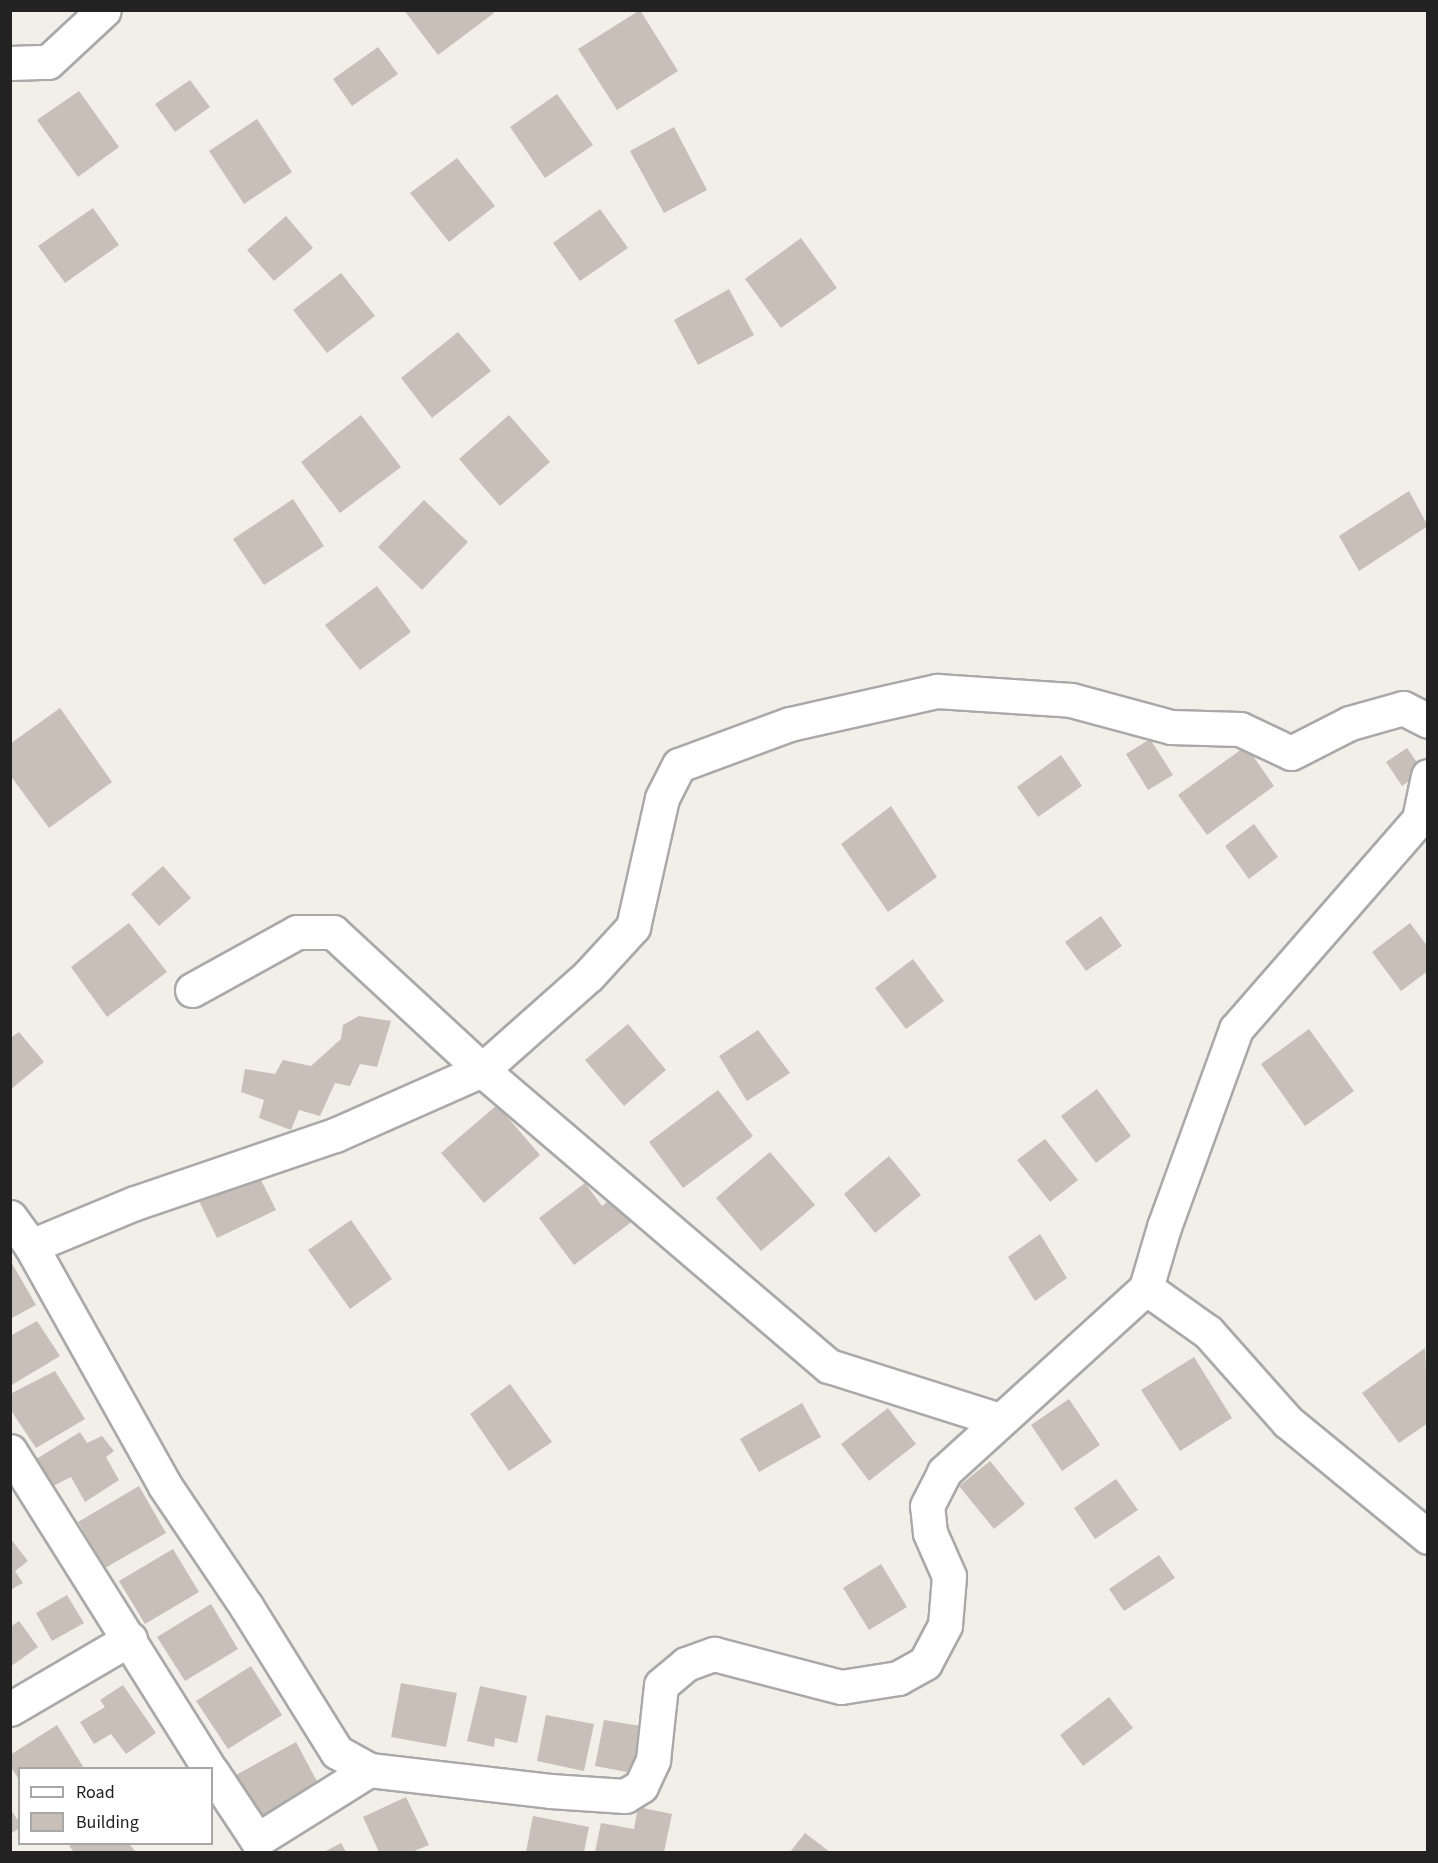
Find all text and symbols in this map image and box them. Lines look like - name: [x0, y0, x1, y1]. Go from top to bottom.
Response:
- legend: [18, 1767, 213, 1845]
- text: Road: [76, 1780, 115, 1805]
- text: Building: [76, 1810, 139, 1835]

